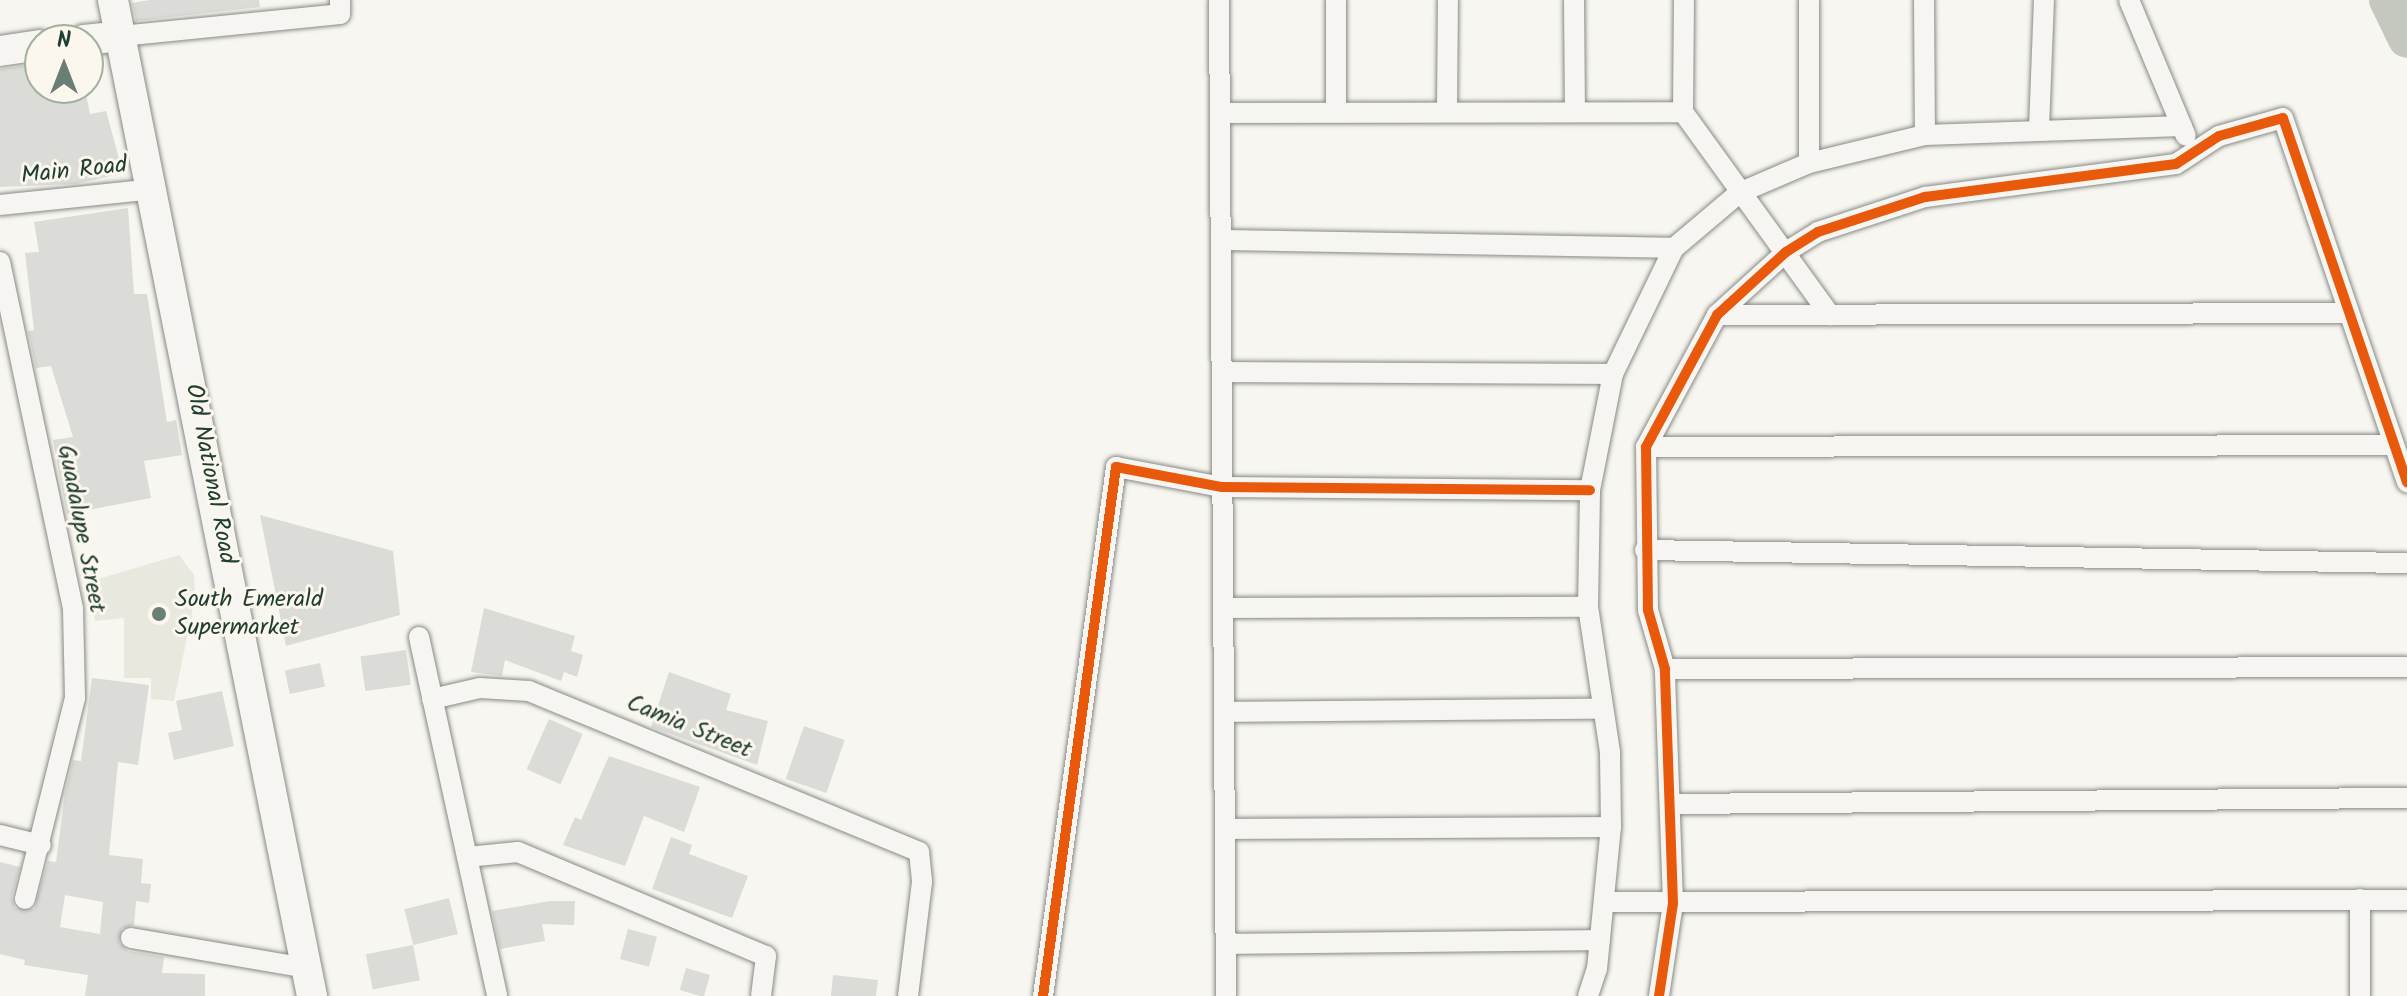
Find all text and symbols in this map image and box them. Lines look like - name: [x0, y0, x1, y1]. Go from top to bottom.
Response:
- north arrow: [24, 24, 104, 104]
- text: N: [57, 24, 71, 59]
- street label: Main Road: [20, 151, 128, 191]
- street label: Old National Road: [178, 381, 242, 567]
- street label: Guadalupe Street: [51, 442, 111, 616]
- place label: South Emerald Supermarket: [175, 586, 323, 642]
- marker: South Emerald Supermarket: [150, 605, 168, 623]
- street label: Camia Street: [622, 689, 756, 765]

